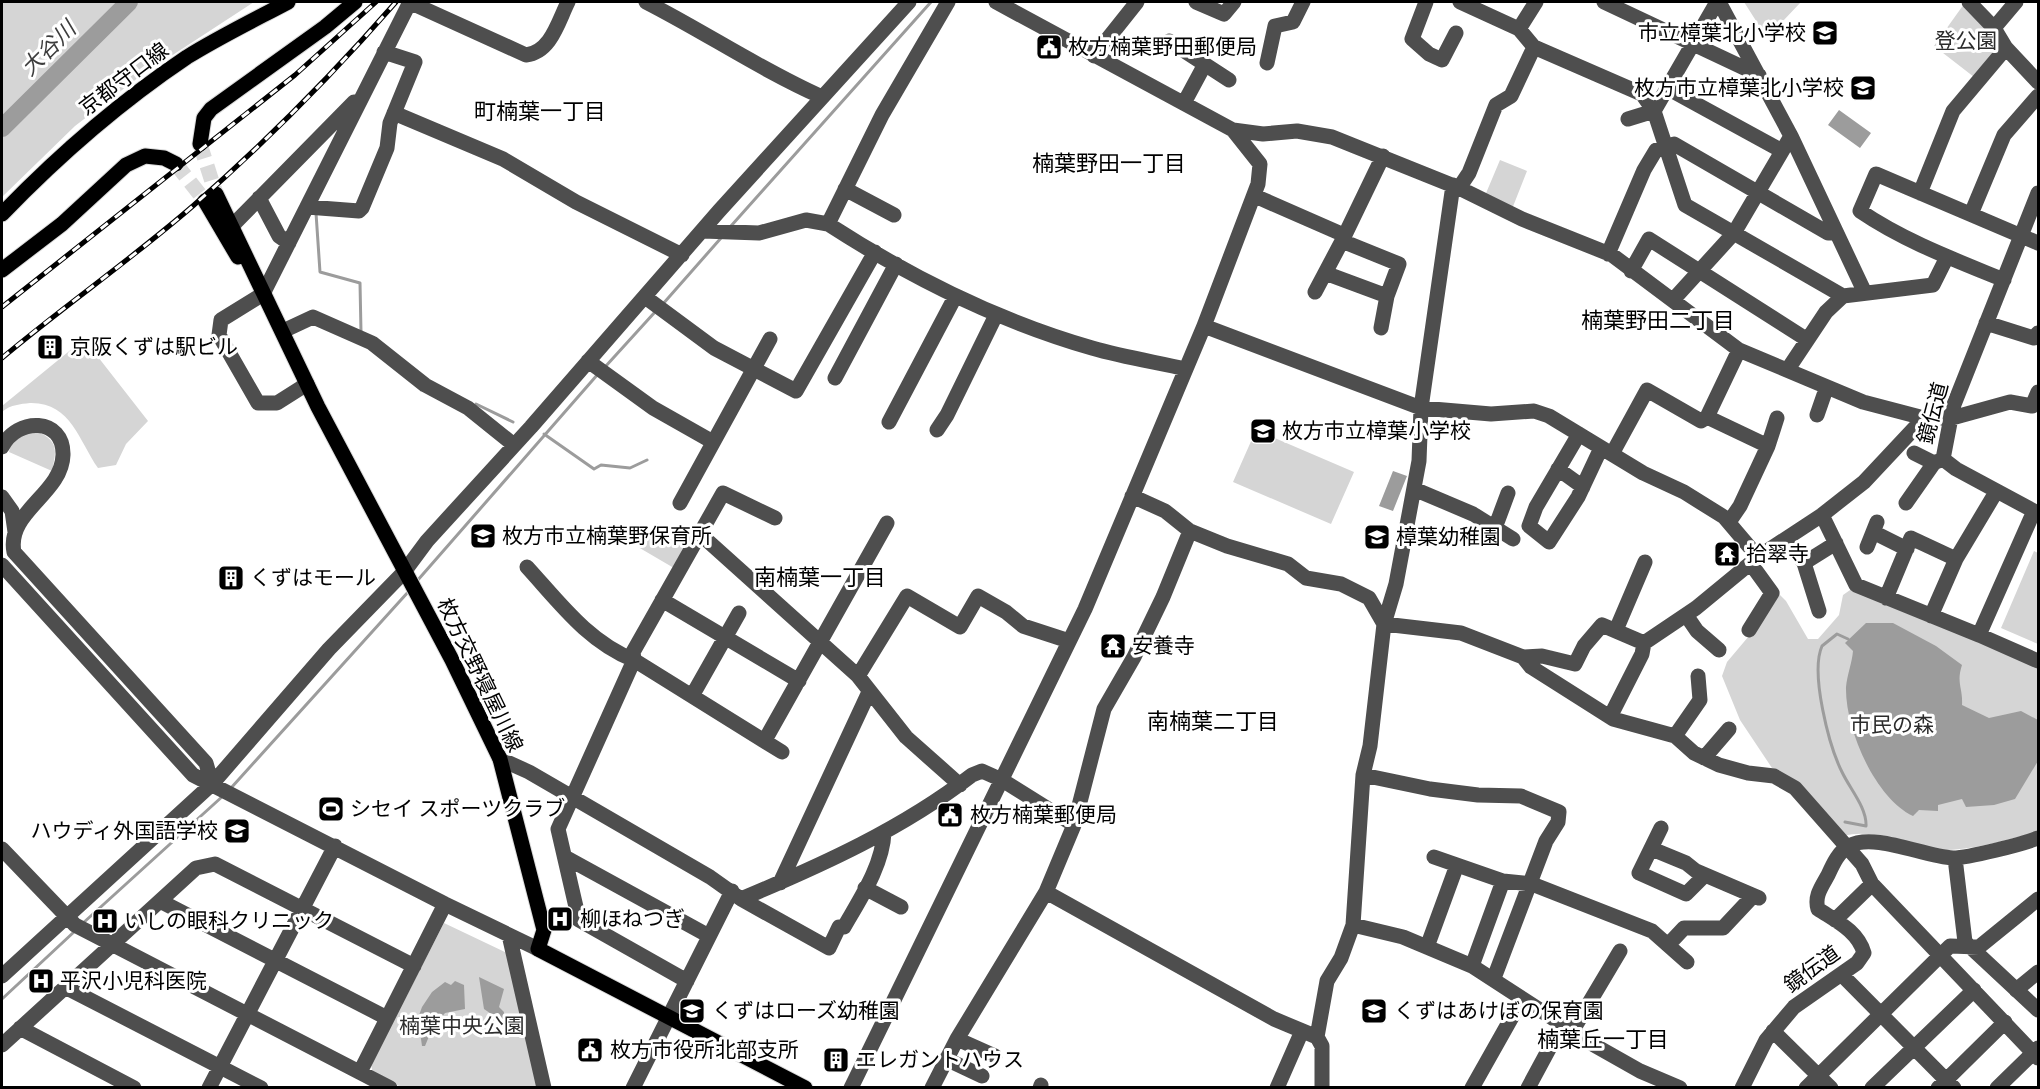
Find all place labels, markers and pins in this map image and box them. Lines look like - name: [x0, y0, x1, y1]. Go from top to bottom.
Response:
- school or university icon: 市立樟葉北小学校: [1810, 18, 1840, 48]
- place label: 市立樟葉北小学校: [1638, 19, 1806, 46]
- public building icon: 枚方楠葉野田郵便局: [1034, 32, 1064, 62]
- place label: 枚方楠葉野田郵便局: [1068, 33, 1257, 60]
- school or university icon: 枚方市立樟葉北小学校: [1848, 73, 1878, 103]
- place label: 枚方市立樟葉北小学校: [1634, 74, 1844, 101]
- building icon: 京阪くずは駅ビル: [35, 332, 65, 362]
- place label: 京阪くずは駅ビル: [70, 333, 238, 360]
- school or university icon: 枚方市立樟葉小学校: [1248, 416, 1278, 446]
- place label: 枚方市立樟葉小学校: [1282, 417, 1471, 444]
- school or university icon: 枚方市立楠葉野保育所: [468, 521, 498, 551]
- place label: 枚方市立楠葉野保育所: [502, 522, 712, 549]
- school or university icon: 樟葉幼稚園: [1362, 522, 1392, 552]
- place label: 樟葉幼稚園: [1396, 523, 1501, 550]
- temple icon: 拾翠寺: [1712, 539, 1742, 569]
- place label: 拾翠寺: [1746, 540, 1809, 567]
- building icon: くずはモール: [216, 563, 246, 593]
- place label: くずはモール: [250, 564, 376, 591]
- temple icon: 安養寺: [1098, 631, 1128, 661]
- place label: 安養寺: [1132, 632, 1195, 659]
- sports icon: シセイ スポーツクラブ: [316, 794, 346, 824]
- place label: シセイ スポーツクラブ: [350, 795, 565, 822]
- public building icon: 枚方楠葉郵便局: [935, 800, 965, 830]
- place label: 枚方楠葉郵便局: [970, 801, 1117, 828]
- school or university icon: ハウディ外国語学校: [222, 816, 252, 846]
- place label: ハウディ外国語学校: [30, 817, 218, 844]
- hospital icon: 柳ほねつぎ: [545, 904, 575, 934]
- place label: 柳ほねつぎ: [580, 905, 685, 932]
- hospital icon: いしの眼科クリニック: [90, 906, 120, 936]
- place label: いしの眼科クリニック: [124, 907, 334, 934]
- hospital icon: 平沢小児科医院: [26, 966, 56, 996]
- place label: 平沢小児科医院: [60, 967, 207, 994]
- school or university icon: くずはローズ幼稚園: [677, 996, 707, 1026]
- school or university icon: くずはあけぼの保育園: [1359, 996, 1389, 1026]
- place label: くずはローズ幼稚園: [712, 997, 900, 1024]
- place label: くずはあけぼの保育園: [1394, 997, 1604, 1024]
- public building icon: 枚方市役所北部支所: [575, 1035, 605, 1065]
- place label: 枚方市役所北部支所: [610, 1036, 799, 1063]
- building icon: エレガントハウス: [821, 1045, 851, 1075]
- place label: エレガントハウス: [856, 1046, 1024, 1073]

